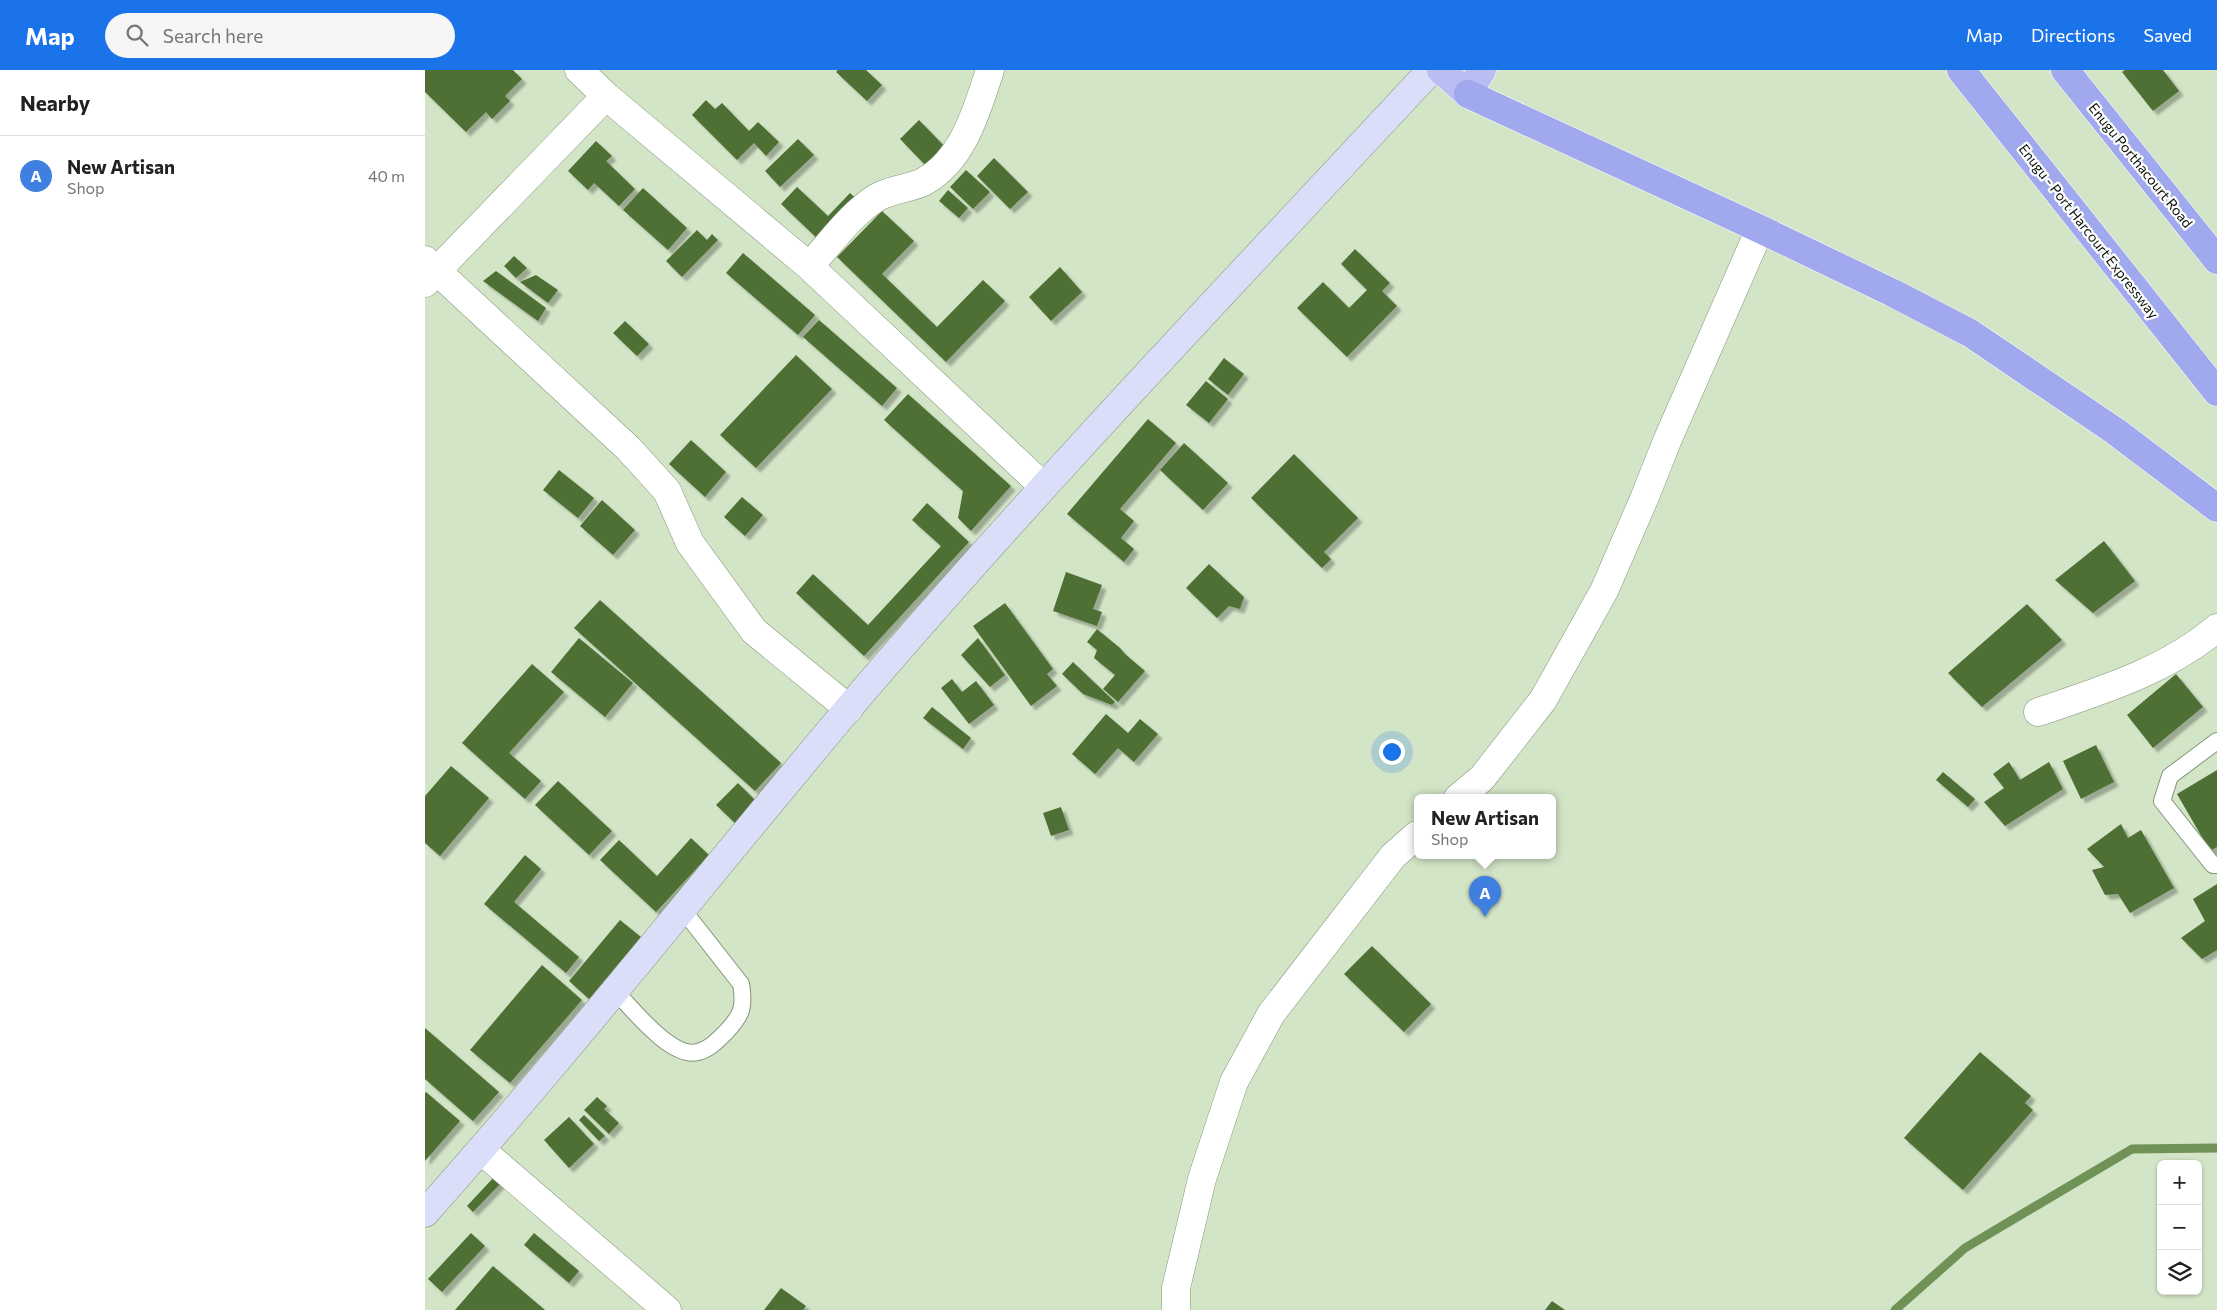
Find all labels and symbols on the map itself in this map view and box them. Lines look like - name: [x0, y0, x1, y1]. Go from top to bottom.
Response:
- street label: Enugu Porthacourt Road: [2085, 99, 2197, 231]
- street label: Enugu - Port Harcourt Expressway: [2016, 140, 2162, 322]
- your location: [1379, 739, 1405, 765]
- pin: A: [1469, 876, 1501, 917]

